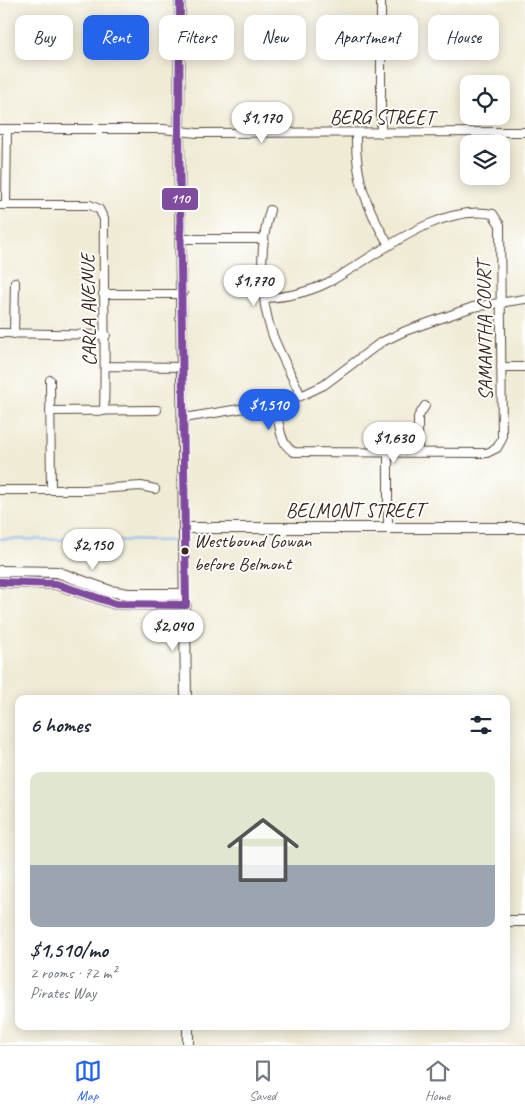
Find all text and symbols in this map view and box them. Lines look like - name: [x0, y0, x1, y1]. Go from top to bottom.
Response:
- chip: Buy: [15, 15, 73, 60]
- chip: Rent: [83, 15, 149, 60]
- chip: Filters: [159, 15, 234, 60]
- chip: New: [244, 15, 306, 60]
- chip: Apartment: [316, 15, 418, 60]
- chip: House: [428, 15, 499, 60]
- map controls: [460, 75, 510, 185]
- button: locate: [460, 75, 510, 125]
- pin: $1,170: [221, 102, 303, 144]
- street label: BERG STREET: [330, 105, 438, 130]
- text: $1,170: [242, 108, 282, 128]
- button: layers: [460, 135, 510, 185]
- line badge: 110: [161, 187, 199, 211]
- text: 110: [171, 190, 191, 207]
- street label: CARLA AVENUE: [75, 251, 102, 366]
- street label: SAMANTHA COURT: [471, 256, 498, 401]
- pin: $1,770: [213, 264, 295, 307]
- text: $1,770: [234, 271, 274, 291]
- pin: $1,510: [228, 388, 310, 431]
- text: $1,510: [250, 395, 288, 415]
- pin: $1,630: [353, 422, 435, 464]
- text: $1,630: [374, 428, 414, 448]
- street label: BELMONT STREET: [286, 498, 429, 523]
- pin: $2,150: [52, 528, 134, 571]
- place label: Westbound Gowan before Belmont: [194, 529, 312, 576]
- text: $2,150: [74, 535, 112, 555]
- marker: Westbound Gowan before Belmont: [180, 546, 190, 556]
- pin: $2,040: [132, 610, 214, 652]
- text: $2,040: [153, 616, 193, 636]
- icon: filters: [467, 711, 495, 739]
- text: 6 homes: [30, 712, 90, 738]
- icon: home: [218, 805, 308, 895]
- text: $1,510/mo: [30, 937, 108, 963]
- text: 2 rooms · 72 m²: [30, 963, 116, 983]
- text: Pirates Way: [30, 983, 96, 1003]
- tab: Map: [74, 1057, 102, 1104]
- tab: Saved: [249, 1057, 277, 1104]
- tab: Home: [424, 1057, 452, 1104]

